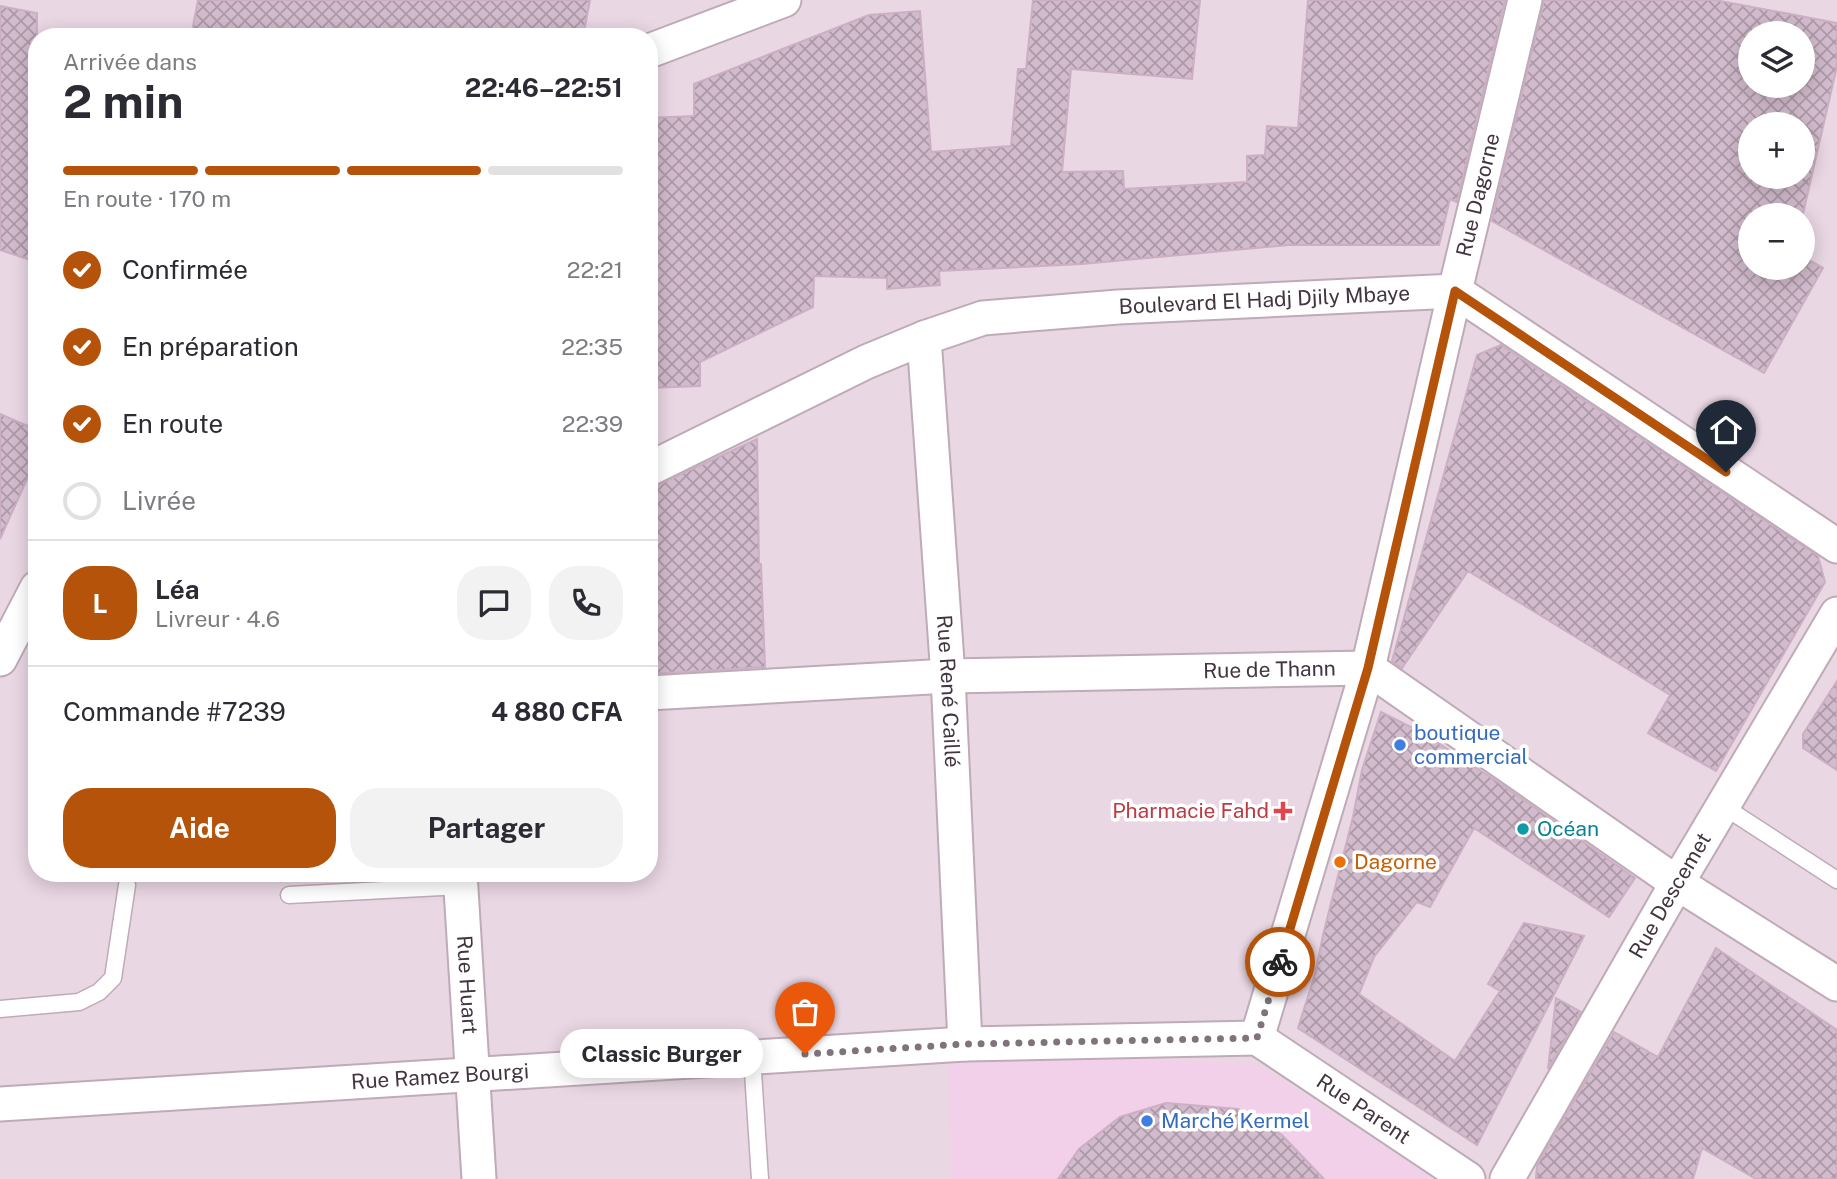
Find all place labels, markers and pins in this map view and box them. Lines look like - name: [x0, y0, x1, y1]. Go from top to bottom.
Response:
- pin: [1696, 400, 1756, 472]
- place label: boutique commercial: [1414, 720, 1528, 769]
- marker: boutique commercial: [1392, 737, 1408, 753]
- place label: Pharmacie Fahd: [1112, 798, 1269, 823]
- marker: Pharmacie Fahd: [1275, 803, 1291, 819]
- place label: Océan: [1537, 816, 1599, 841]
- marker: Océan: [1515, 821, 1531, 837]
- place label: Dagorne: [1354, 849, 1437, 874]
- marker: Dagorne: [1332, 854, 1348, 870]
- pin: [775, 982, 835, 1054]
- callout: Classic Burger: [560, 1030, 763, 1078]
- place label: Marché Kermel: [1161, 1108, 1310, 1133]
- marker: Marché Kermel: [1139, 1113, 1155, 1129]

